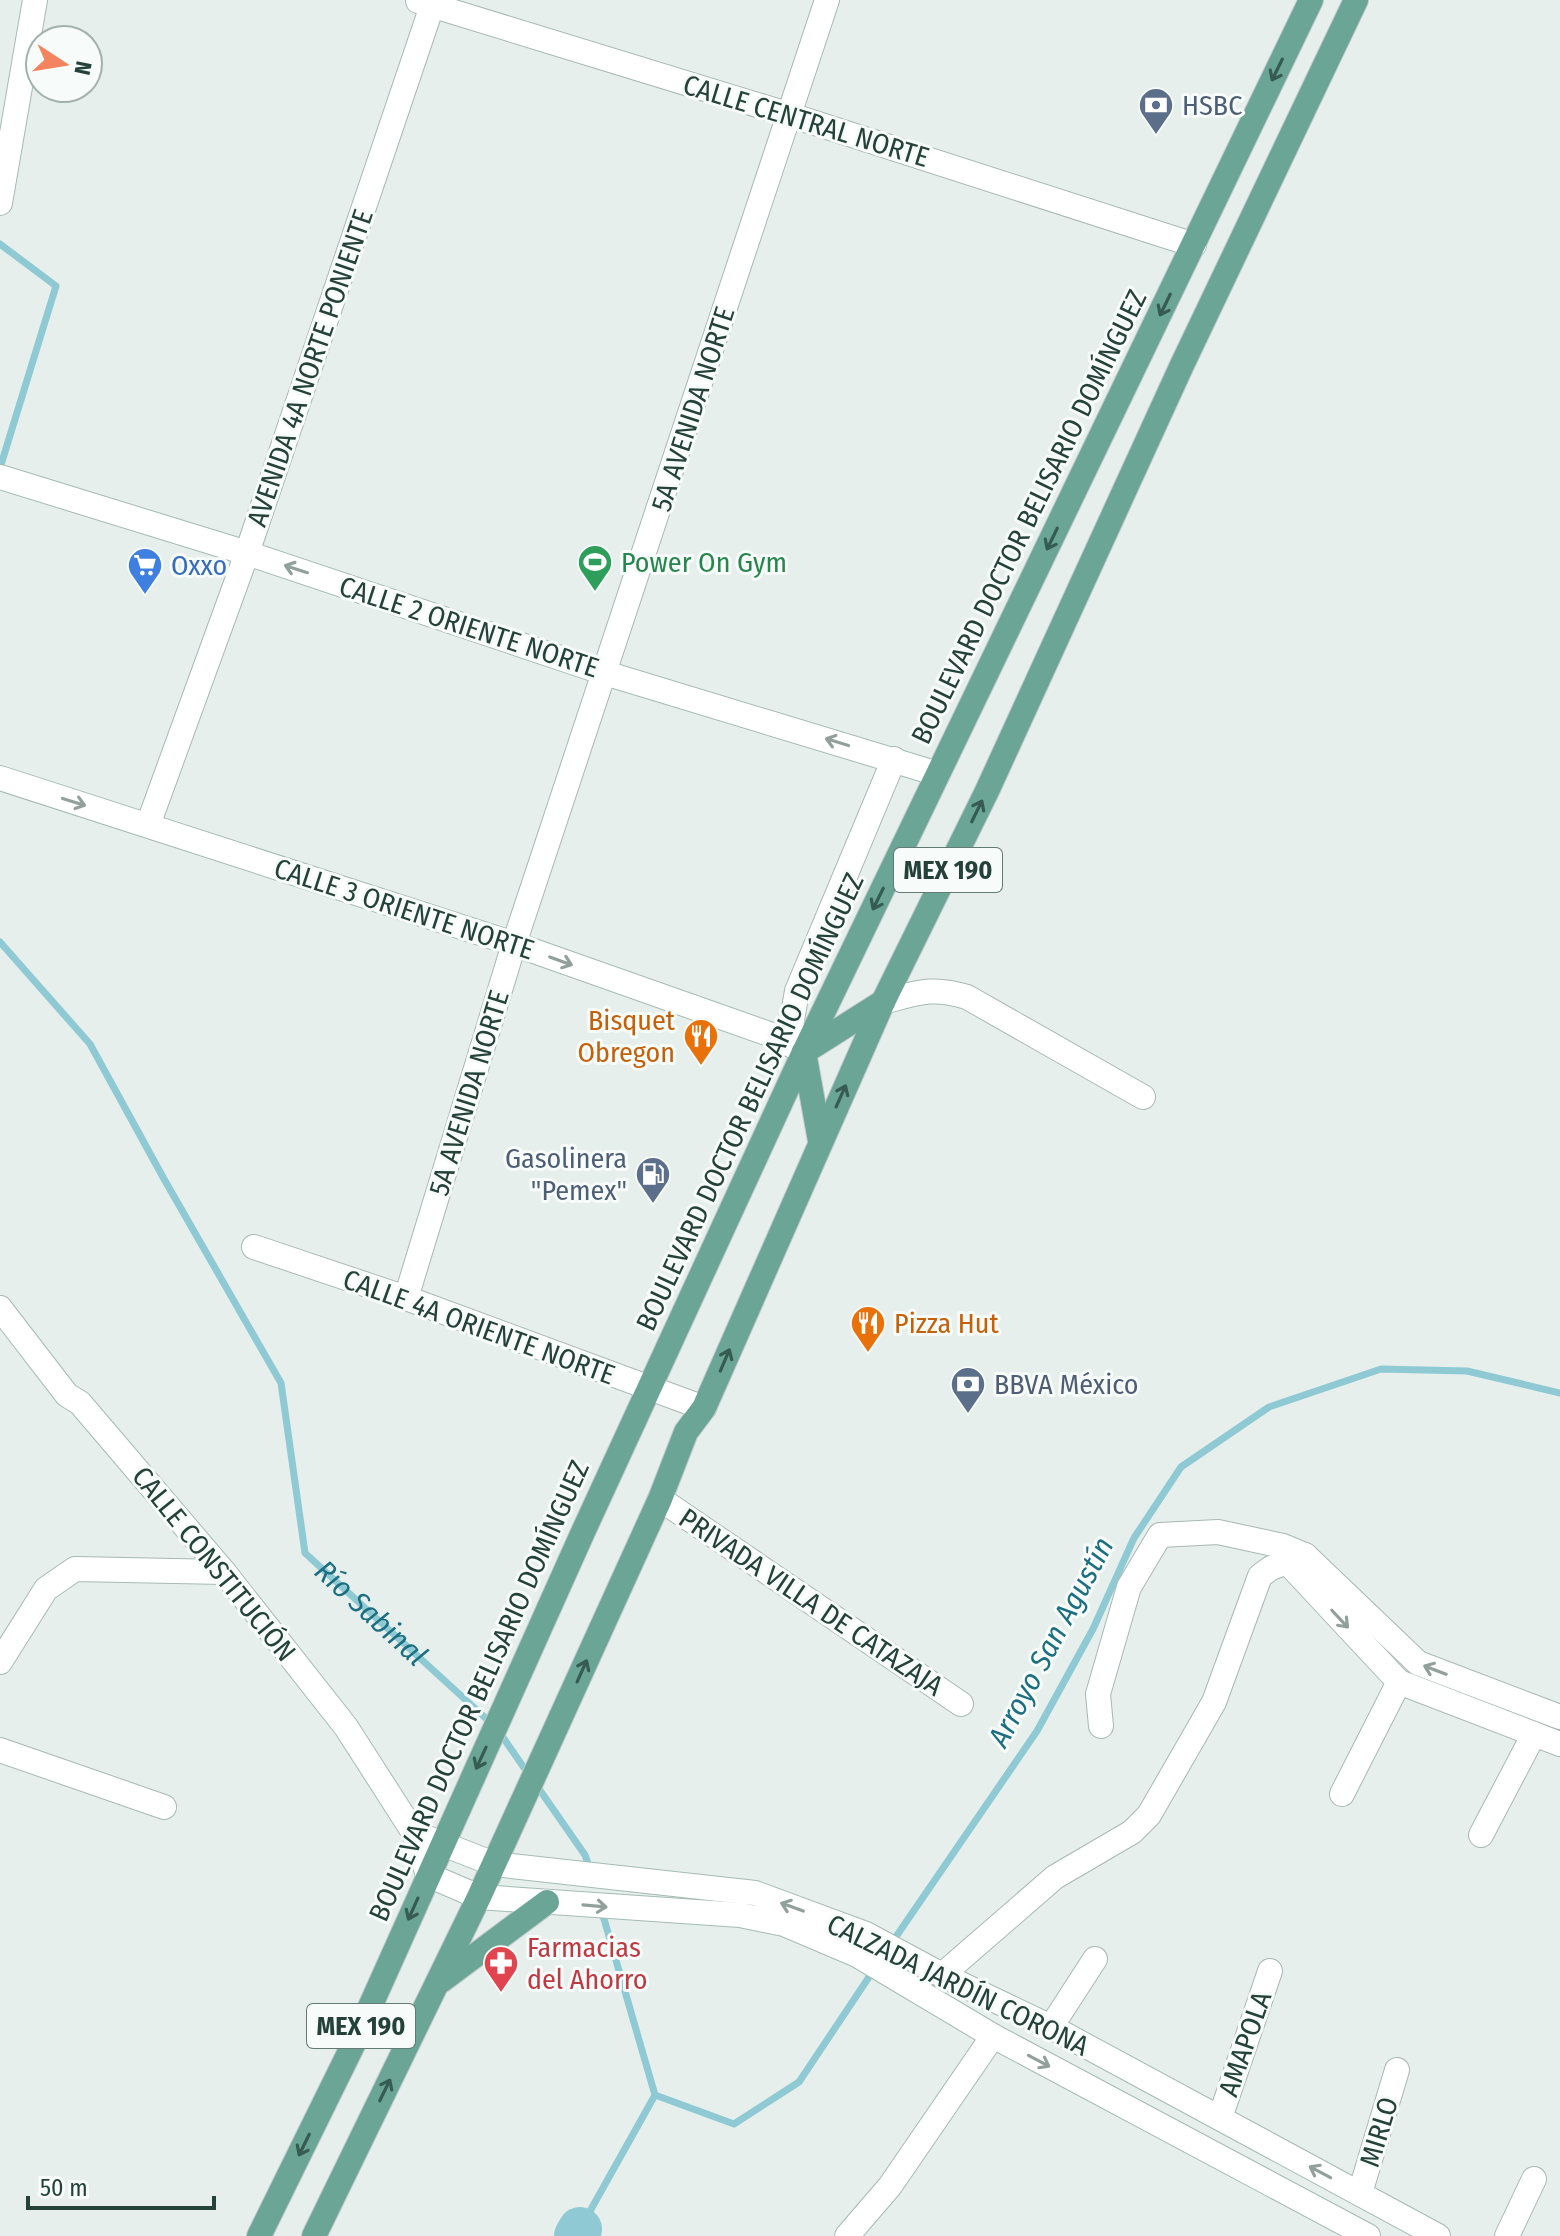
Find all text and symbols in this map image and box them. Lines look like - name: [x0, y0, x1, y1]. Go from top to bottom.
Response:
- north arrow: [24, 24, 104, 104]
- one-way arrow: [1269, 58, 1284, 82]
- text: N: [68, 59, 98, 77]
- street label: CALLE CENTRAL NORTE: [679, 68, 933, 174]
- bank icon: HSBC: [1137, 86, 1175, 136]
- place label: HSBC: [1182, 89, 1242, 122]
- street label: AVENIDA 4A NORTE PONIENTE: [240, 205, 380, 531]
- street label: BOULEVARD DOCTOR BELISARIO DOMÍNGUEZ: [904, 285, 1154, 749]
- one-way arrow: [1157, 293, 1172, 317]
- street label: 5A AVENIDA NORTE: [644, 303, 742, 515]
- one-way arrow: [1044, 527, 1059, 551]
- sports icon: Power On Gym: [576, 543, 614, 593]
- supermarket icon: Oxxo: [126, 546, 164, 596]
- place label: Power On Gym: [621, 546, 787, 579]
- place label: Oxxo: [171, 549, 227, 582]
- one-way arrow: [284, 561, 309, 576]
- street label: CALLE 2 ORIENTE NORTE: [335, 569, 603, 685]
- one-way arrow: [825, 734, 850, 748]
- one-way arrow: [62, 795, 87, 810]
- one-way arrow: [970, 799, 985, 823]
- road number: MEX 190: [894, 848, 1002, 892]
- street label: CALLE 3 ORIENTE NORTE: [270, 851, 538, 967]
- street label: BOULEVARD DOCTOR BELISARIO DOMÍNGUEZ: [629, 868, 871, 1336]
- one-way arrow: [870, 887, 885, 911]
- one-way arrow: [548, 955, 573, 969]
- street label: 5A AVENIDA NORTE: [422, 986, 516, 1200]
- place label: Bisquet Obregon: [578, 1004, 676, 1069]
- restaurant icon: Bisquet Obregon: [682, 1017, 720, 1067]
- one-way arrow: [834, 1084, 849, 1108]
- place label: Gasolinera "Pemex": [505, 1142, 627, 1207]
- fuel station icon: Gasolinera "Pemex": [634, 1155, 672, 1205]
- street label: CALLE 4A ORIENTE NORTE: [339, 1262, 619, 1392]
- restaurant icon: Pizza Hut: [849, 1304, 887, 1354]
- place label: Pizza Hut: [894, 1307, 999, 1340]
- one-way arrow: [718, 1348, 733, 1372]
- bank icon: BBVA México: [949, 1365, 987, 1415]
- place label: BBVA México: [994, 1368, 1138, 1401]
- street label: BOULEVARD DOCTOR BELISARIO DOMÍNGUEZ: [362, 1456, 596, 1926]
- street label: CALLE CONSTITUCIÓN: [125, 1460, 303, 1668]
- street label: PRIVADA VILLA DE CATAZAJA: [673, 1501, 949, 1703]
- water label: Arroyo San Agustín: [980, 1531, 1121, 1754]
- water label: Río Sabinal: [307, 1553, 434, 1673]
- one-way arrow: [1331, 1609, 1349, 1629]
- one-way arrow: [575, 1660, 590, 1684]
- one-way arrow: [1423, 1662, 1448, 1676]
- one-way arrow: [472, 1745, 487, 1770]
- one-way arrow: [405, 1897, 420, 1921]
- one-way arrow: [581, 1899, 608, 1914]
- one-way arrow: [781, 1899, 805, 1913]
- street label: CALZADA JARDÍN CORONA: [822, 1907, 1094, 2063]
- place label: Farmacias del Ahorro: [527, 1931, 648, 1996]
- pharmacy icon: Farmacias del Ahorro: [482, 1944, 520, 1994]
- street label: AMAPOLA: [1212, 1987, 1278, 2101]
- road number: MEX 190: [307, 2004, 415, 2048]
- one-way arrow: [1027, 2053, 1051, 2069]
- one-way arrow: [378, 2079, 393, 2103]
- street label: MIRLO: [1353, 2093, 1405, 2171]
- one-way arrow: [296, 2132, 311, 2156]
- scale bar: [28, 2160, 214, 2210]
- one-way arrow: [1309, 2163, 1333, 2179]
- text: 50 m: [40, 2174, 88, 2202]

